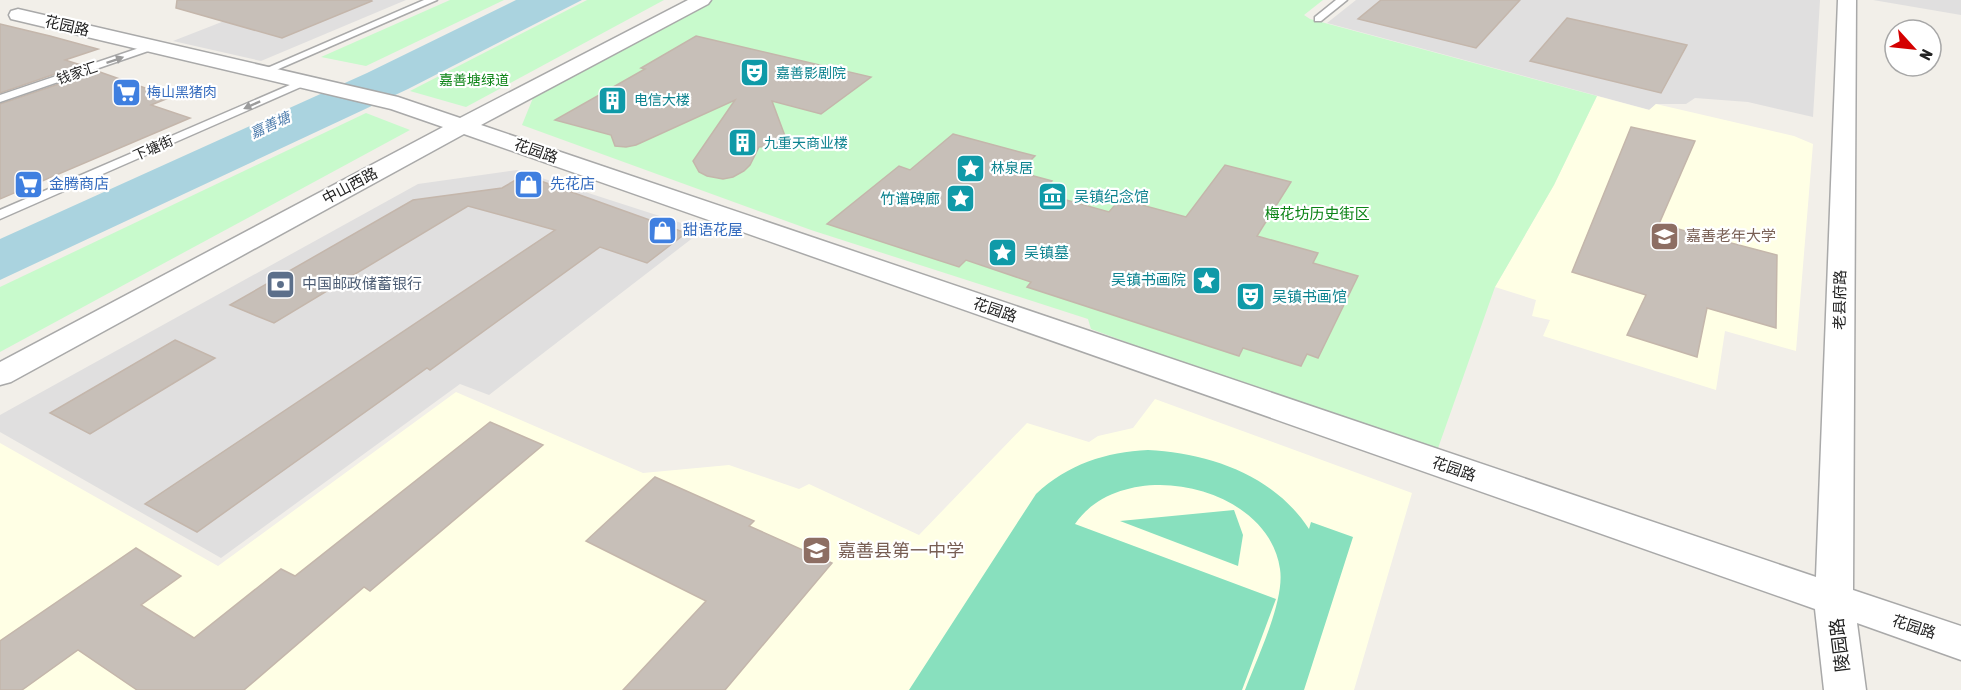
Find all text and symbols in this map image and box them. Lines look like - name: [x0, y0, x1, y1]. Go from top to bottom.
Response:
- street label: 花园路: [43, 12, 91, 39]
- north arrow: [1883, 18, 1943, 78]
- text: N: [1916, 47, 1937, 63]
- one-way arrow: [106, 54, 124, 64]
- theatre icon: 嘉善影剧院: [739, 57, 771, 89]
- street label: 钱家汇: [55, 59, 99, 87]
- place label: 嘉善影剧院: [776, 65, 846, 81]
- park label: 嘉善塘绿道: [439, 72, 509, 88]
- supermarket icon: 梅山黑猪肉: [110, 76, 142, 108]
- place label: 梅山黑猪肉: [147, 84, 217, 100]
- building icon: 电信大楼: [597, 84, 629, 116]
- place label: 电信大楼: [634, 92, 690, 108]
- one-way arrow: [243, 100, 261, 110]
- water label: 嘉善塘: [248, 108, 294, 141]
- building icon: 九重天商业楼: [727, 127, 759, 159]
- street label: 下塘街: [131, 132, 175, 164]
- street label: 花园路: [512, 135, 560, 166]
- place label: 九重天商业楼: [764, 135, 848, 151]
- place icon: 林泉居: [954, 152, 986, 184]
- place label: 林泉居: [991, 160, 1033, 176]
- street label: 中山西路: [319, 164, 380, 207]
- supermarket icon: 金腾商店: [12, 168, 44, 200]
- shop icon: 先花店: [513, 168, 545, 200]
- place label: 金腾商店: [49, 175, 109, 192]
- place label: 先花店: [550, 175, 595, 192]
- museum icon: 吴镇纪念馆: [1037, 181, 1069, 213]
- place icon: 竹谱碑廊: [945, 183, 977, 215]
- place label: 吴镇纪念馆: [1074, 188, 1149, 205]
- place label: 竹谱碑廊: [880, 190, 940, 207]
- park label: 梅花坊历史街区: [1264, 205, 1370, 222]
- shop icon: 甜语花屋: [646, 214, 678, 246]
- school or university icon: 嘉善老年大学: [1649, 220, 1681, 252]
- place label: 甜语花屋: [683, 221, 743, 238]
- place label: 嘉善老年大学: [1686, 227, 1776, 244]
- place icon: 吴镇墓: [987, 237, 1019, 269]
- place label: 吴镇墓: [1024, 244, 1069, 261]
- place icon: 吴镇书画院: [1191, 264, 1223, 296]
- bank icon: 中国邮政储蓄银行: [265, 268, 297, 300]
- street label: 老县府路: [1830, 270, 1849, 330]
- place label: 吴镇书画院: [1111, 271, 1186, 288]
- place label: 中国邮政储蓄银行: [302, 275, 422, 292]
- theatre icon: 吴镇书画馆: [1235, 281, 1267, 313]
- place label: 吴镇书画馆: [1272, 288, 1347, 305]
- street label: 花园路: [971, 294, 1019, 325]
- street label: 花园路: [1430, 453, 1478, 484]
- school or university icon: 嘉善县第一中学: [801, 535, 833, 567]
- place label: 嘉善县第一中学: [838, 540, 964, 561]
- street label: 花园路: [1890, 611, 1938, 642]
- street label: 陵园路: [1826, 617, 1853, 673]

